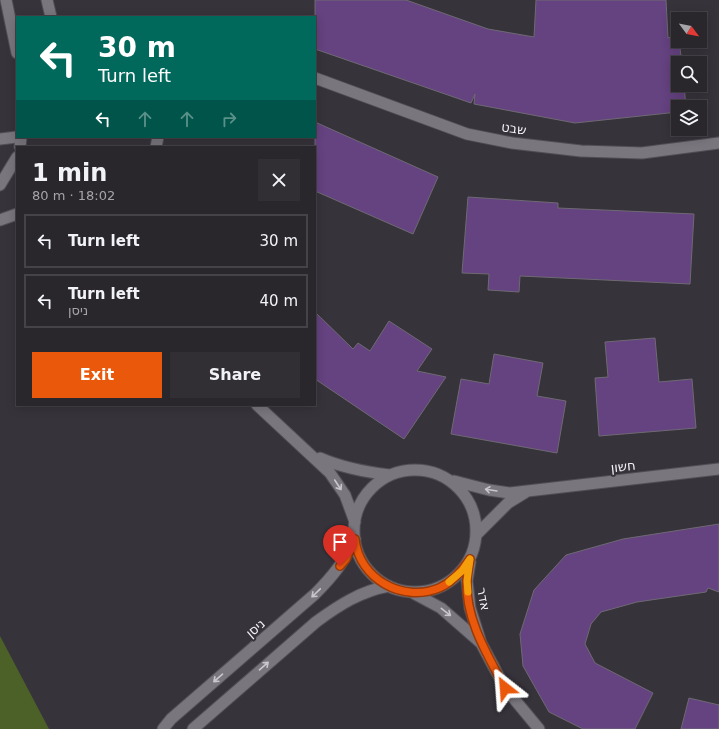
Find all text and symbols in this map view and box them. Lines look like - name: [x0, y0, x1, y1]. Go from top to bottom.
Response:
- north arrow: [671, 12, 707, 48]
- map controls: [671, 12, 707, 136]
- text: 30 m: [98, 31, 176, 64]
- icon: left: [32, 32, 84, 84]
- button: search: [671, 56, 707, 92]
- text: Turn left: [98, 65, 171, 86]
- button: layers: [671, 100, 707, 136]
- icon: left: [92, 108, 114, 130]
- icon: ahead: [134, 108, 156, 130]
- icon: ahead: [176, 108, 198, 130]
- icon: right: [218, 108, 240, 130]
- street label: שבט: [500, 119, 528, 138]
- text: 1 min: [32, 159, 107, 187]
- button: close: [258, 159, 300, 201]
- text: 80 m · 18:02: [32, 188, 115, 203]
- icon: left: [34, 230, 56, 252]
- text: Turn left: [68, 232, 140, 250]
- text: 30 m: [260, 232, 298, 250]
- text: Turn left: [68, 285, 140, 303]
- icon: left: [34, 290, 56, 312]
- text: 40 m: [260, 292, 298, 310]
- text: ניסן: [68, 303, 88, 318]
- button: Exit: [32, 352, 162, 398]
- button: Share: [170, 352, 300, 398]
- street label: חשון: [610, 458, 636, 475]
- one-way arrow: [335, 479, 343, 491]
- one-way arrow: [485, 486, 498, 494]
- pin: [323, 525, 357, 566]
- icon: arrive: [329, 531, 351, 553]
- street label: אדר: [474, 586, 493, 612]
- one-way arrow: [311, 588, 321, 598]
- one-way arrow: [440, 607, 451, 616]
- street label: ניסן: [243, 616, 268, 641]
- one-way arrow: [259, 662, 269, 671]
- position arrow: [484, 667, 526, 709]
- one-way arrow: [213, 674, 223, 683]

